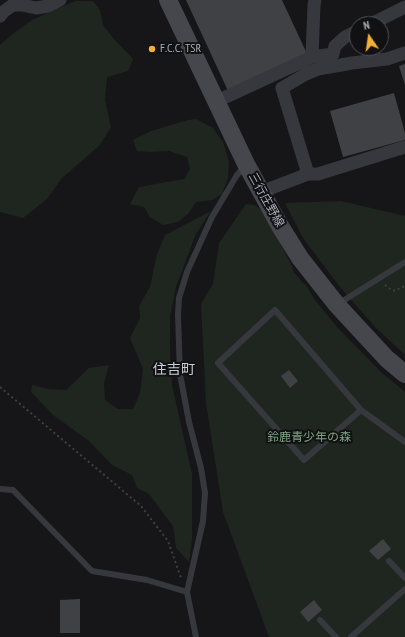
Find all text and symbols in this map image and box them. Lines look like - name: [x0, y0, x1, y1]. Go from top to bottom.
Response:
- north arrow: [349, 16, 389, 56]
- text: N: [362, 18, 371, 33]
- place label: F.C.C. TSR: [160, 42, 201, 56]
- marker: F.C.C. TSR: [147, 44, 157, 54]
- street label: 三行庄野線: [245, 170, 287, 230]
- district label: 住吉町: [153, 362, 195, 378]
- park label: 鈴鹿青少年の森: [267, 431, 351, 445]

